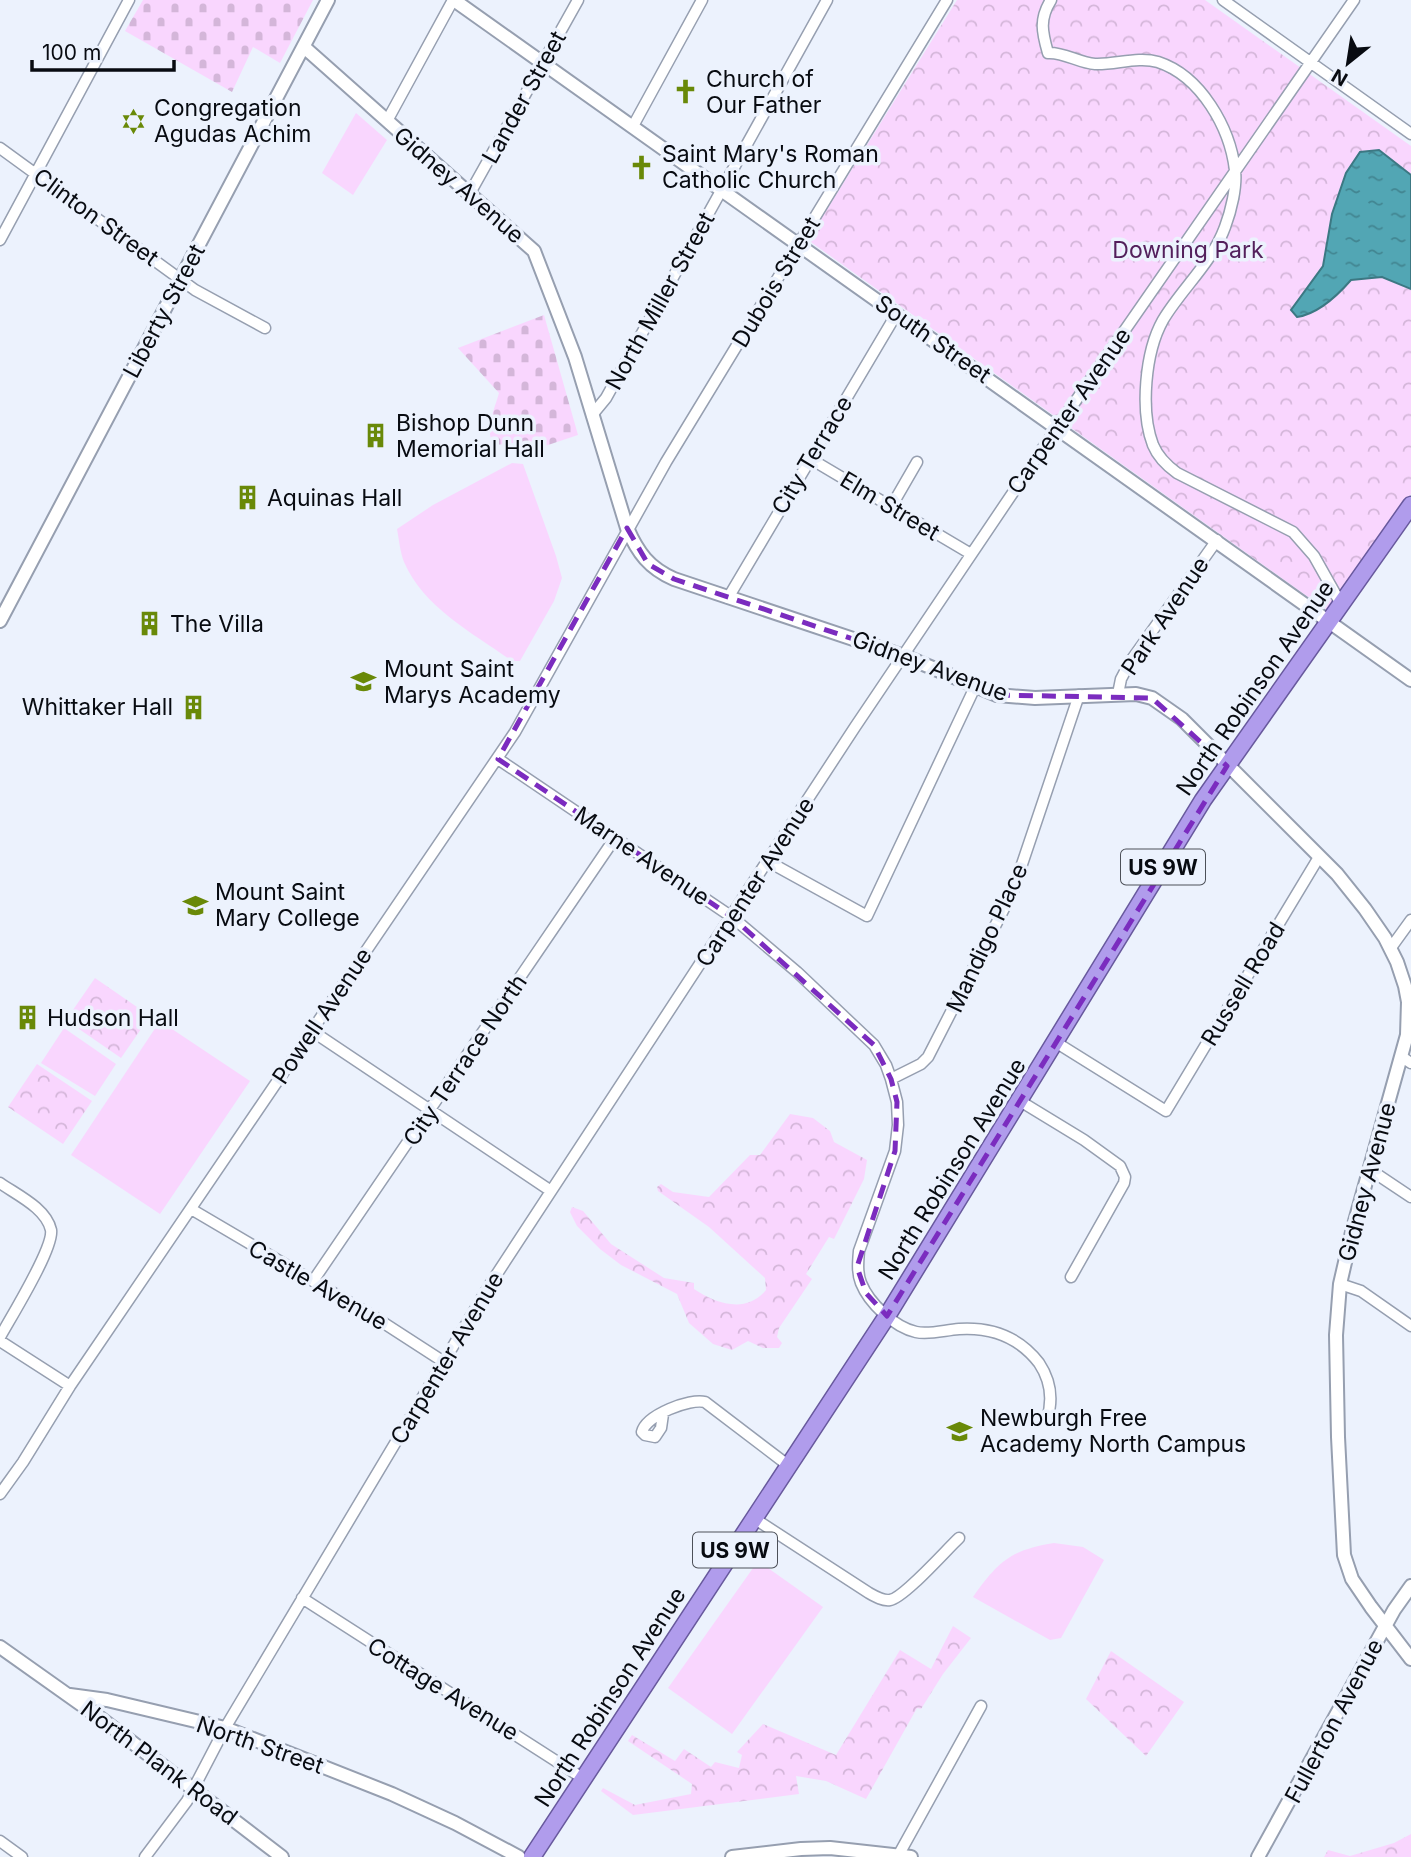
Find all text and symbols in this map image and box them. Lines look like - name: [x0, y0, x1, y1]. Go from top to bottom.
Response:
- street label: Lander Street: [476, 26, 572, 168]
- scale bar: [32, 28, 173, 72]
- north arrow: [1313, 28, 1383, 98]
- text: 100 m: [42, 40, 101, 65]
- text: N: [1328, 64, 1352, 91]
- place label: Church of Our Father: [706, 65, 822, 119]
- church icon: Church of Our Father: [672, 78, 700, 106]
- place label: Congregation Agudas Achim: [154, 94, 312, 148]
- synagogue icon: Congregation Agudas Achim: [120, 107, 148, 135]
- street label: Gidney Avenue: [388, 121, 530, 249]
- place label: Saint Mary's Roman Catholic Church: [662, 140, 879, 194]
- church icon: Saint Mary's Roman Catholic Church: [628, 153, 656, 181]
- street label: Clinton Street: [28, 162, 164, 272]
- street label: North Miller Street: [600, 207, 721, 395]
- street label: Dubois Street: [726, 211, 826, 352]
- park label: Downing Park: [1112, 236, 1264, 264]
- street label: Liberty Street: [117, 239, 211, 383]
- street label: South Street: [870, 289, 997, 389]
- street label: Carpenter Avenue: [1001, 323, 1137, 499]
- street label: City Terrace: [766, 391, 858, 519]
- place label: Bishop Dunn Memorial Hall: [396, 409, 545, 463]
- building icon: Bishop Dunn Memorial Hall: [362, 422, 390, 450]
- street label: Elm Street: [835, 465, 945, 547]
- building icon: Aquinas Hall: [233, 484, 261, 512]
- place label: Aquinas Hall: [267, 484, 402, 512]
- street label: Park Avenue: [1115, 552, 1215, 680]
- street label: North Robinson Avenue: [1170, 575, 1340, 801]
- building icon: The Villa: [136, 610, 164, 638]
- place label: The Villa: [170, 610, 264, 638]
- street label: Gidney Avenue: [848, 625, 1012, 707]
- place label: Mount Saint Marys Academy: [384, 655, 561, 709]
- school or university icon: Mount Saint Marys Academy: [350, 668, 378, 696]
- place label: Whittaker Hall: [22, 693, 173, 721]
- building icon: Whittaker Hall: [179, 693, 207, 721]
- street label: Carpenter Avenue: [690, 792, 820, 972]
- street label: Marne Avenue: [569, 801, 715, 911]
- road number: US 9W: [1121, 850, 1205, 884]
- street label: Mandigo Place: [940, 859, 1034, 1017]
- place label: Mount Saint Mary College: [215, 878, 360, 932]
- school or university icon: Mount Saint Mary College: [181, 891, 209, 919]
- street label: Russell Road: [1195, 917, 1291, 1051]
- street label: Powell Avenue: [266, 943, 378, 1089]
- street label: City Terrace North: [397, 969, 533, 1151]
- building icon: Hudson Hall: [13, 1004, 41, 1032]
- place label: Hudson Hall: [47, 1004, 179, 1032]
- street label: North Robinson Avenue: [872, 1053, 1032, 1285]
- street label: Gidney Avenue: [1332, 1099, 1402, 1265]
- street label: Castle Avenue: [244, 1234, 392, 1336]
- street label: Carpenter Avenue: [384, 1267, 510, 1449]
- place label: Newburgh Free Academy North Campus: [980, 1404, 1246, 1458]
- school or university icon: Newburgh Free Academy North Campus: [946, 1417, 974, 1445]
- road number: US 9W: [693, 1532, 777, 1568]
- street label: North Robinson Avenue: [529, 1582, 691, 1812]
- street label: Cottage Avenue: [362, 1631, 524, 1747]
- street label: Fullerton Avenue: [1279, 1634, 1389, 1808]
- street label: North Plank Road: [75, 1695, 243, 1831]
- street label: North Street: [193, 1710, 328, 1780]

